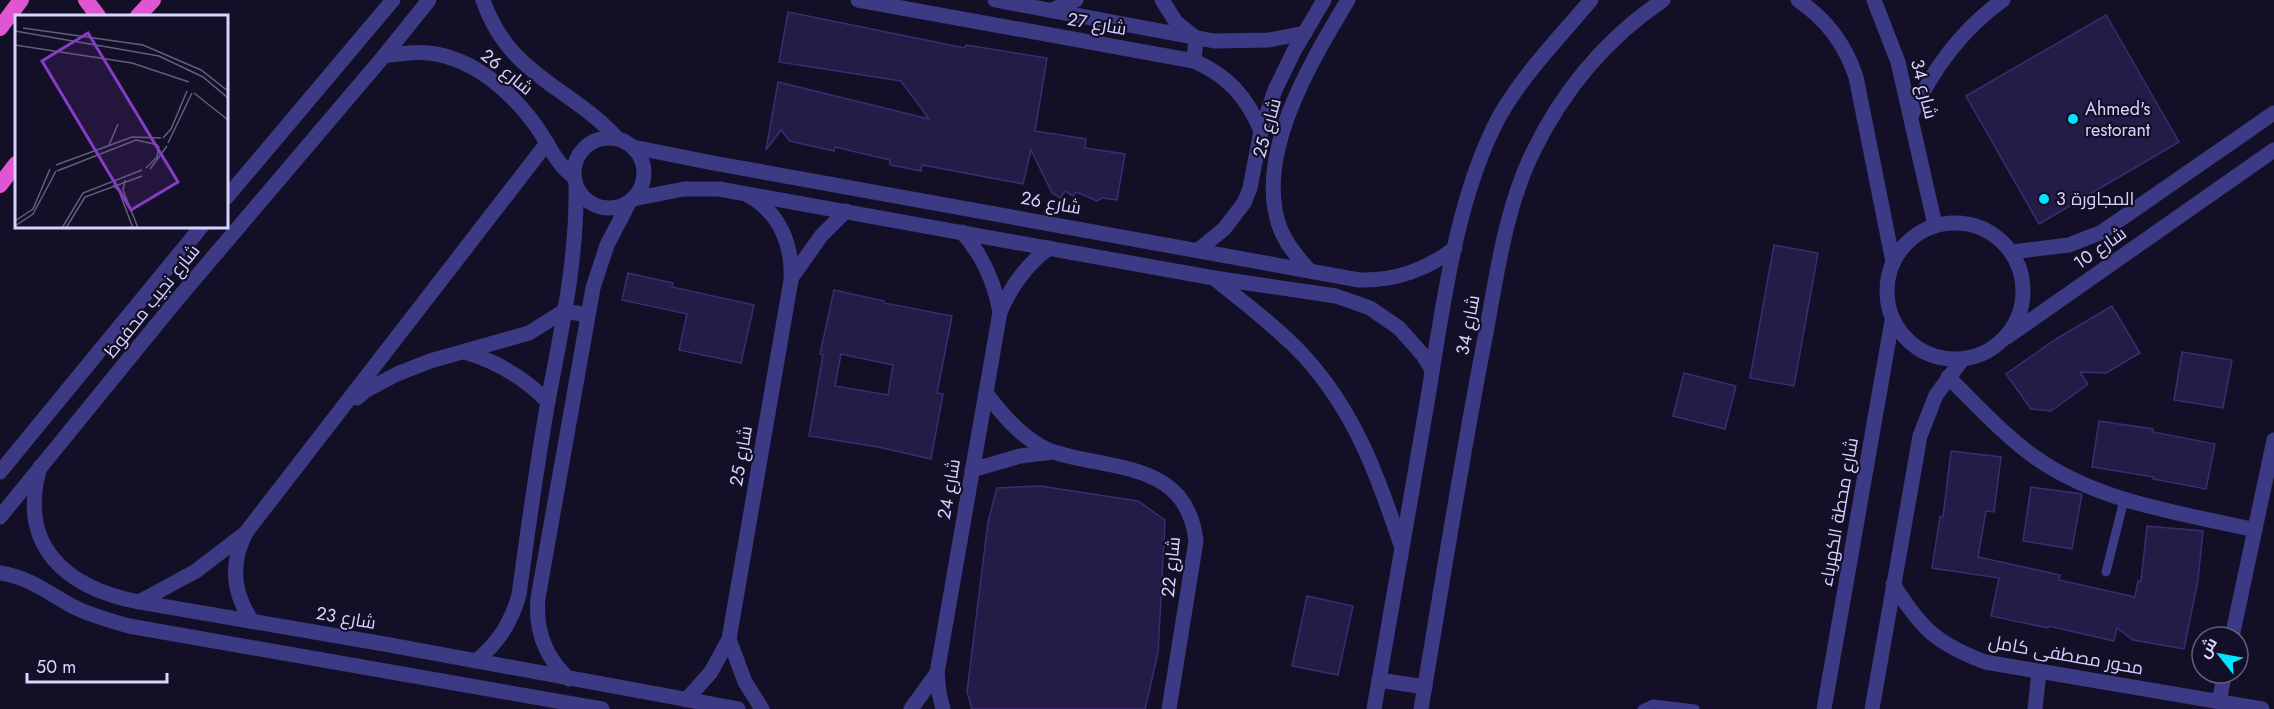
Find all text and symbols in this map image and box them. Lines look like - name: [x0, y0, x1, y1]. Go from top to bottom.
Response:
- street label: شارع 27: [1065, 6, 1129, 42]
- inset map: [15, 15, 228, 228]
- street label: شارع 26: [475, 43, 539, 101]
- street label: شارع 34: [1904, 56, 1944, 122]
- street label: شارع 25: [1246, 95, 1288, 161]
- place label: Ahmed's restorant: [2085, 96, 2151, 143]
- marker: Ahmed's restorant: [2066, 112, 2080, 126]
- street label: شارع 26: [1019, 185, 1083, 221]
- place label: المجاورة 3: [2056, 186, 2134, 212]
- marker: المجاورة 3: [2037, 192, 2051, 206]
- street label: شارع 10: [2068, 220, 2132, 276]
- street label: شارع نجيب محفوظ: [98, 239, 206, 363]
- street label: شارع 34: [1449, 293, 1487, 357]
- street label: شارع 25: [723, 424, 759, 488]
- street label: شارع محطة الكهرباء: [1813, 435, 1865, 589]
- street label: شارع 24: [931, 457, 967, 521]
- street label: شارع 22: [1155, 535, 1187, 599]
- street label: شارع 23: [314, 600, 378, 636]
- north arrow: [2190, 625, 2250, 685]
- street label: محور مصطفى كامل: [1987, 629, 2145, 681]
- text: ش: [2192, 633, 2223, 662]
- scale bar: [27, 646, 166, 684]
- text: 50 m: [36, 654, 76, 680]

